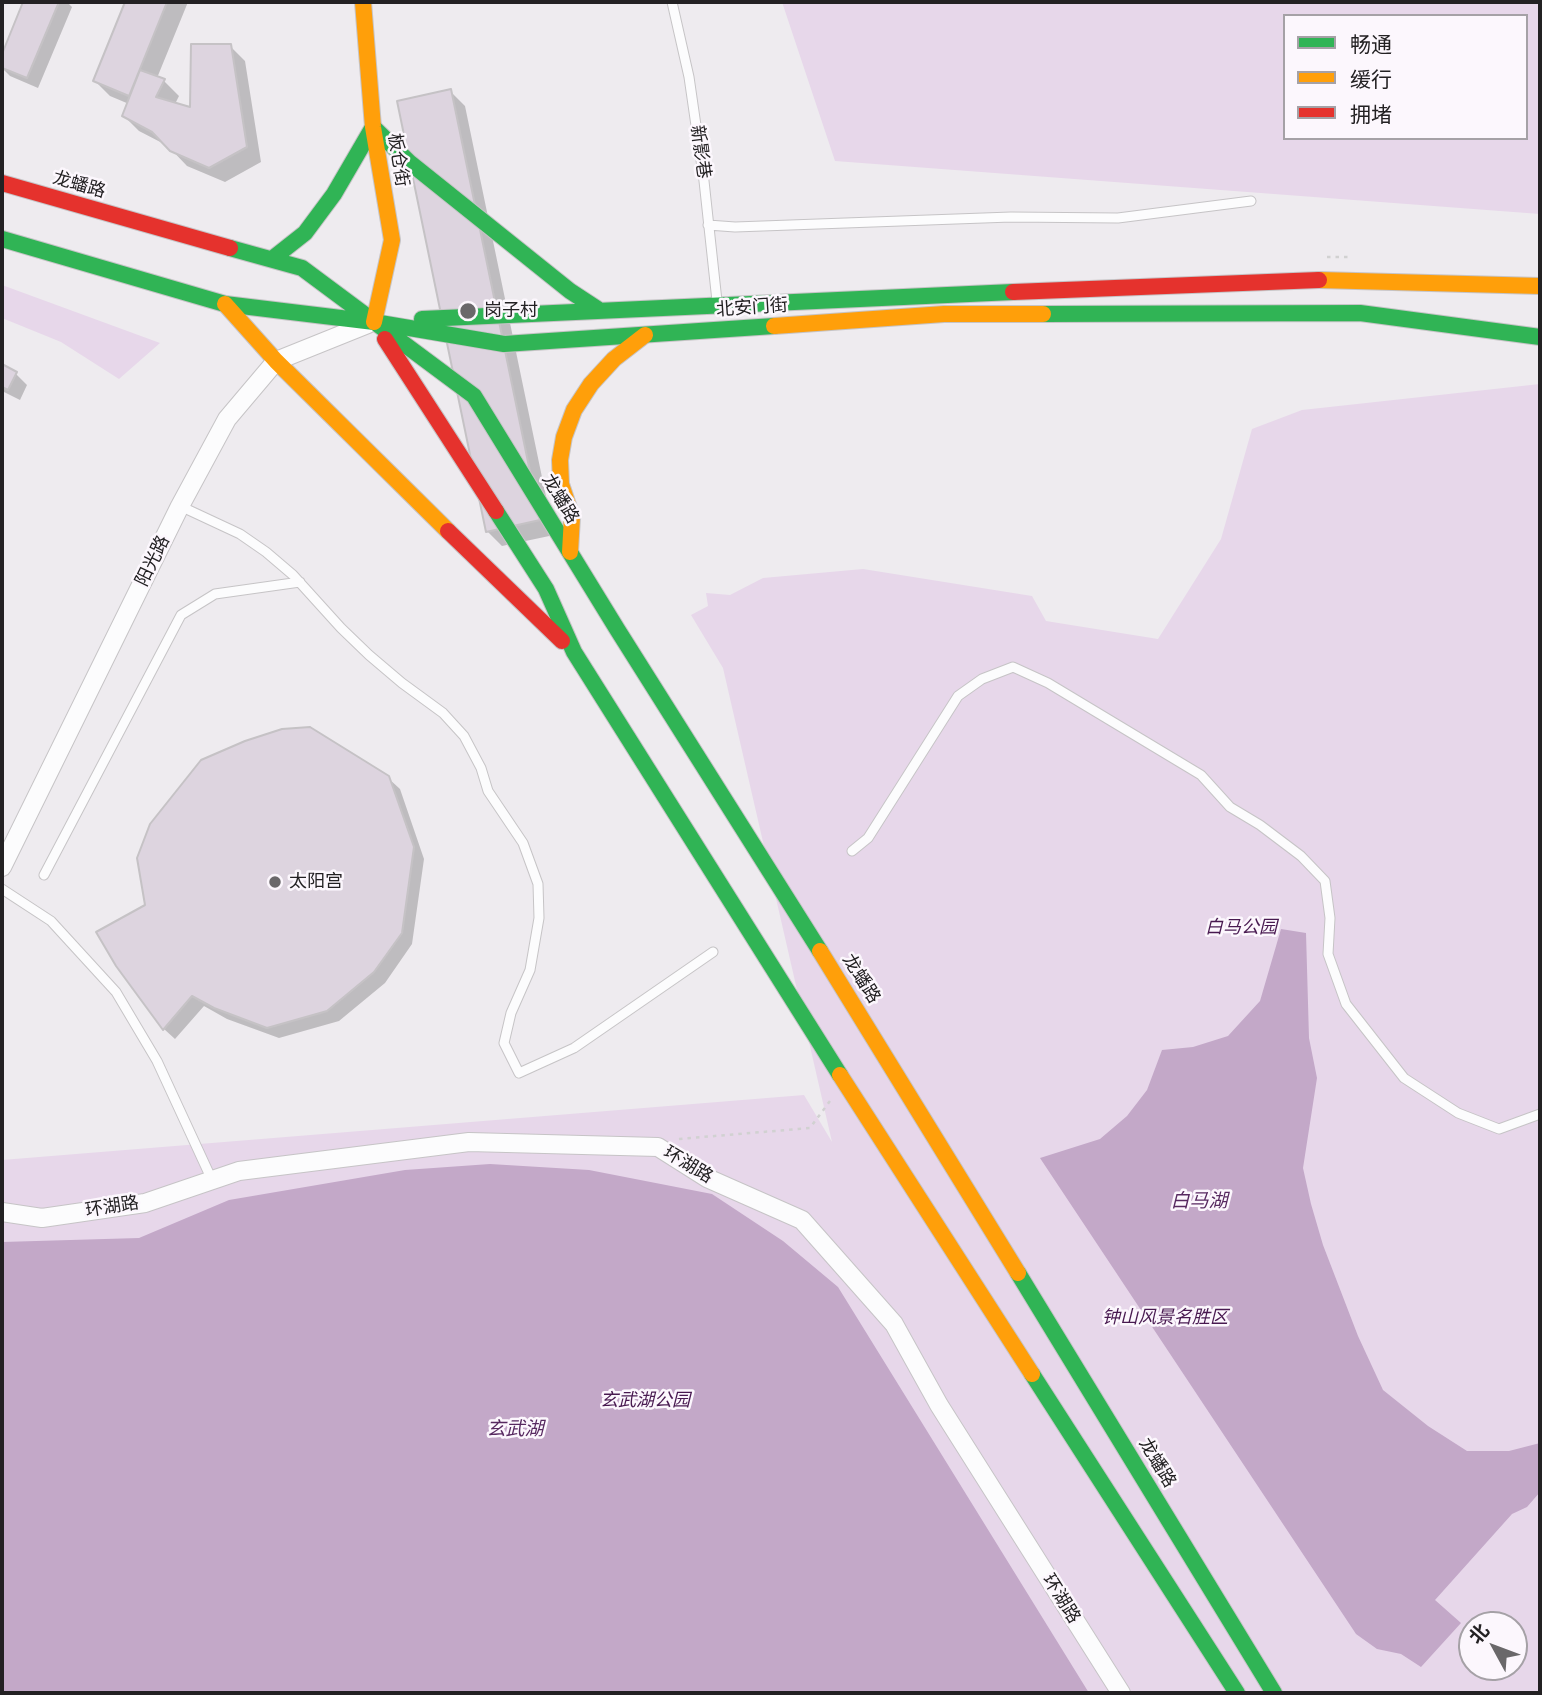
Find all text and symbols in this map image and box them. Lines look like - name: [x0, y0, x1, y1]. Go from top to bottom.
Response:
- legend: [1283, 14, 1528, 140]
- text: 畅通: [1350, 30, 1392, 58]
- text: 缓行: [1350, 65, 1392, 93]
- text: 拥堵: [1350, 100, 1392, 128]
- street label: 新影巷: [686, 124, 714, 180]
- street label: 板仓街: [383, 132, 413, 188]
- street label: 龙蟠路: [50, 167, 108, 203]
- street label: 北安门街: [715, 295, 789, 321]
- place label: 岗子村: [484, 300, 538, 322]
- marker: 岗子村: [458, 301, 478, 321]
- street label: 龙蟠路: [537, 470, 583, 528]
- street label: 阳光路: [131, 532, 175, 590]
- place label: 太阳宫: [289, 871, 343, 893]
- marker: 太阳宫: [267, 874, 283, 890]
- park label: 白马公园: [1205, 917, 1277, 939]
- street label: 龙蟠路: [838, 950, 884, 1008]
- street label: 环湖路: [659, 1142, 717, 1188]
- water label: 白马湖: [1171, 1191, 1227, 1213]
- street label: 环湖路: [84, 1192, 140, 1222]
- park label: 钟山风景名胜区: [1102, 1307, 1228, 1329]
- park label: 玄武湖公园: [600, 1390, 690, 1412]
- water label: 玄武湖: [487, 1419, 543, 1441]
- street label: 龙蟠路: [1134, 1434, 1180, 1492]
- street label: 环湖路: [1038, 1570, 1084, 1628]
- north arrow: [1458, 1611, 1528, 1681]
- text: 北: [1463, 1618, 1494, 1649]

